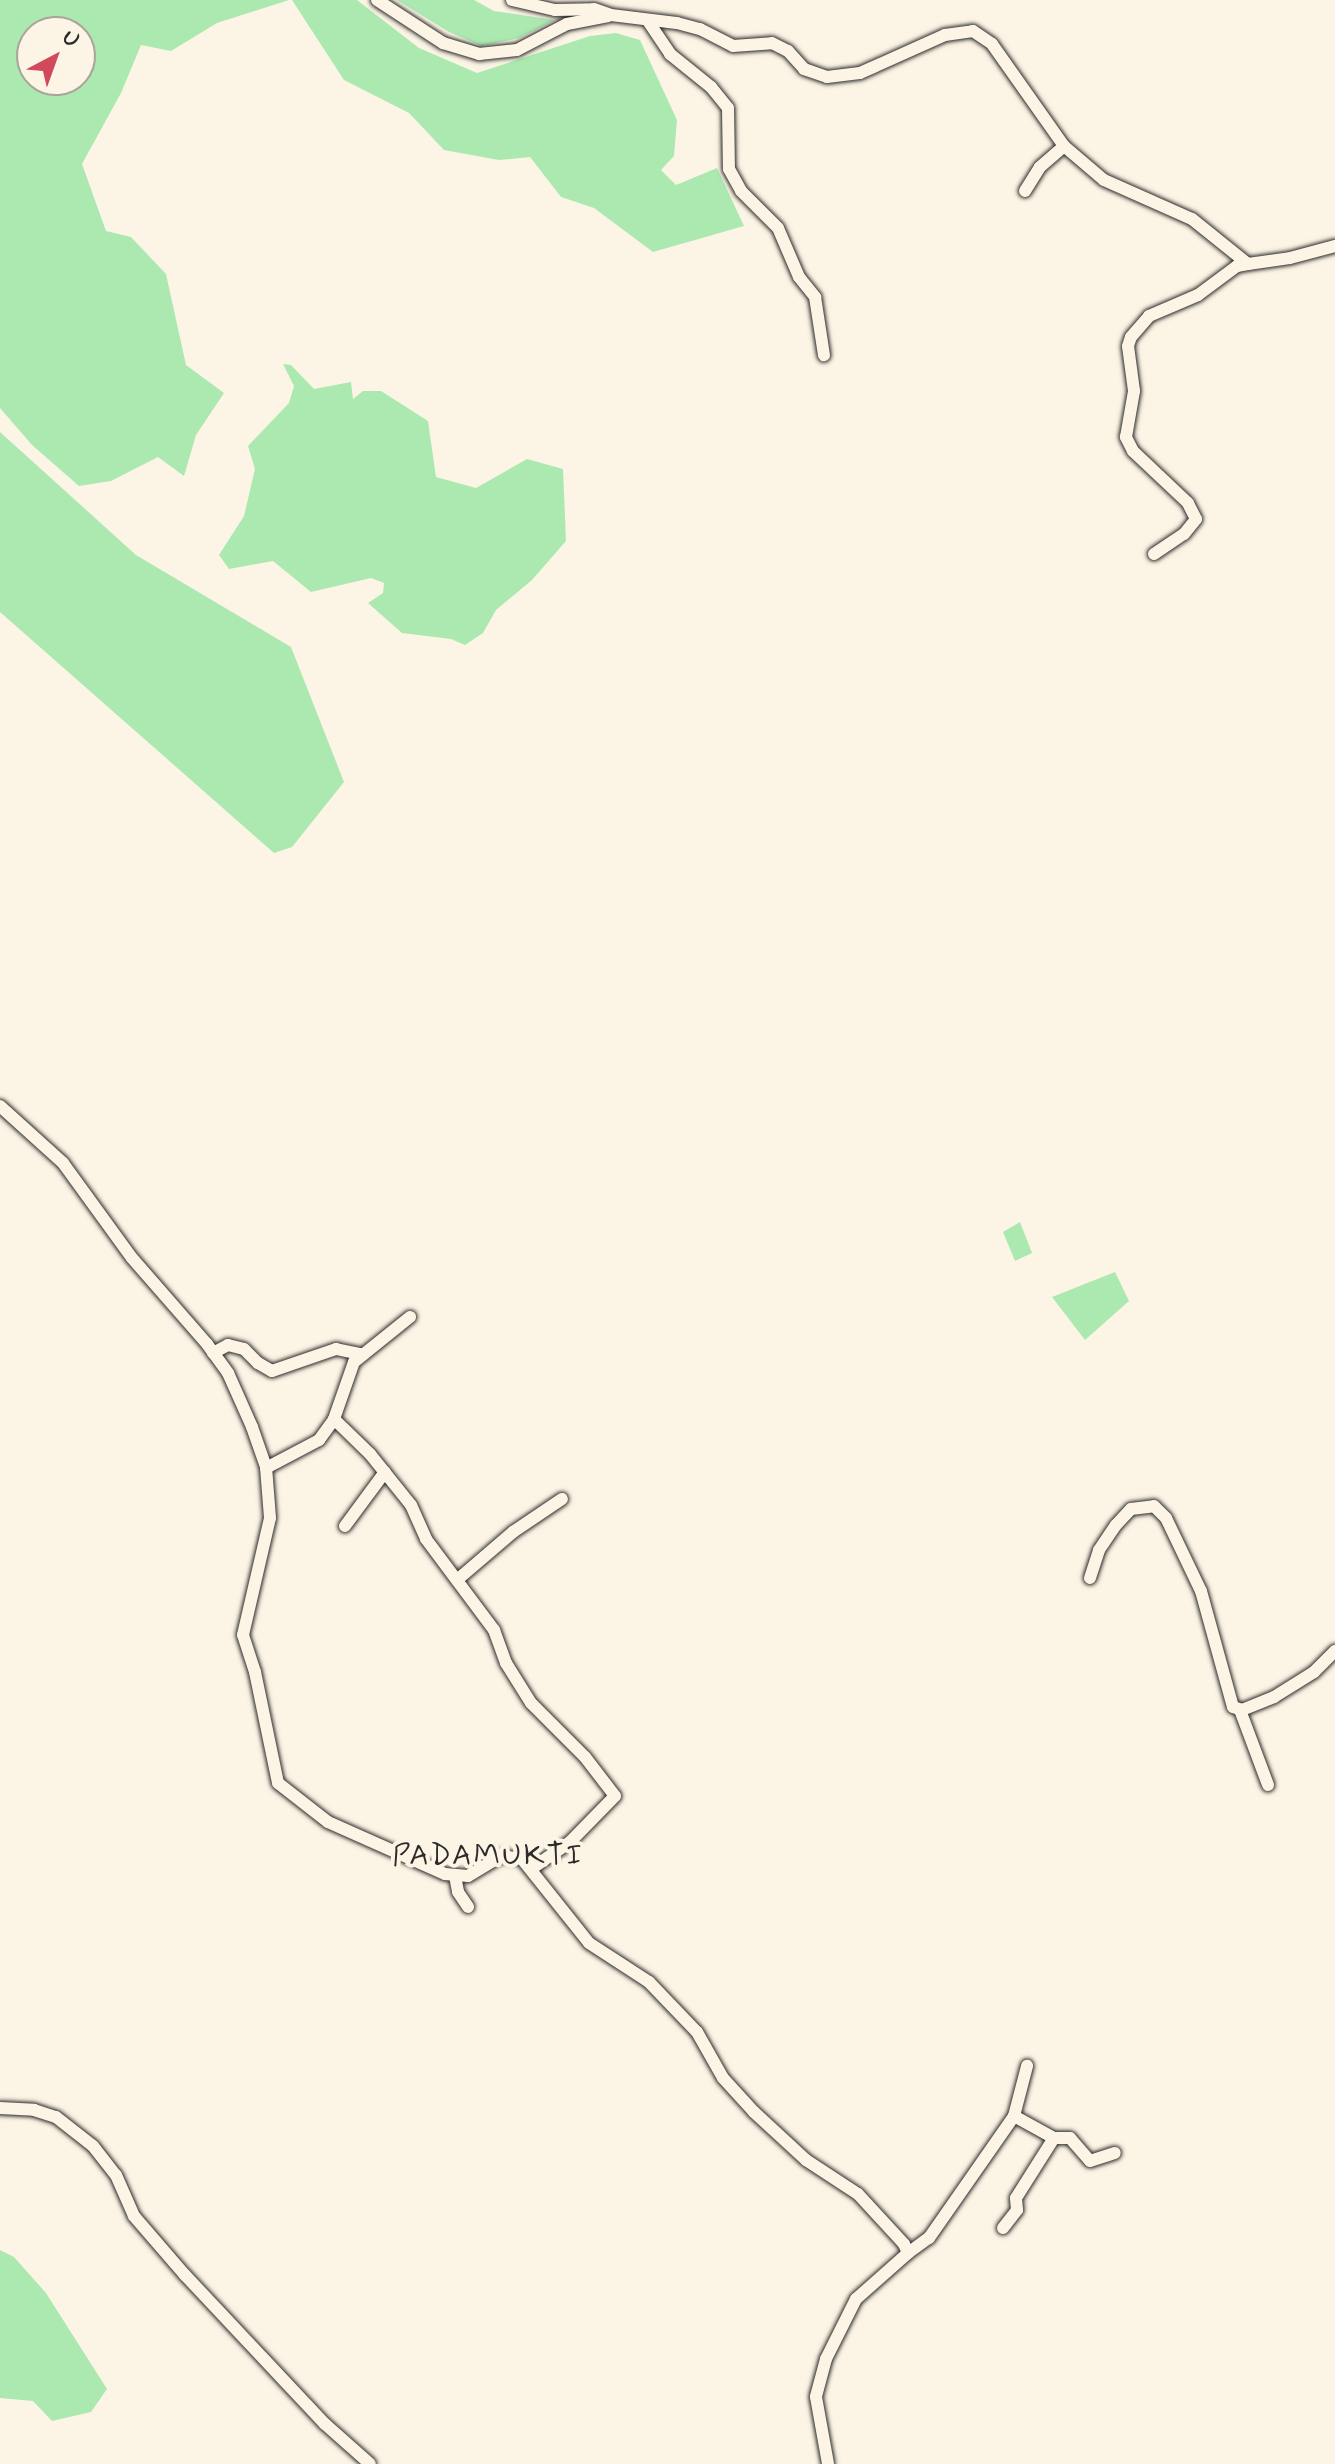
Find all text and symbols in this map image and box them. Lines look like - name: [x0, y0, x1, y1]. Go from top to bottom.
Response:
- north arrow: [16, 16, 96, 96]
- text: U: [56, 24, 85, 55]
- district label: PADAMUKTI: [393, 1838, 583, 1874]

